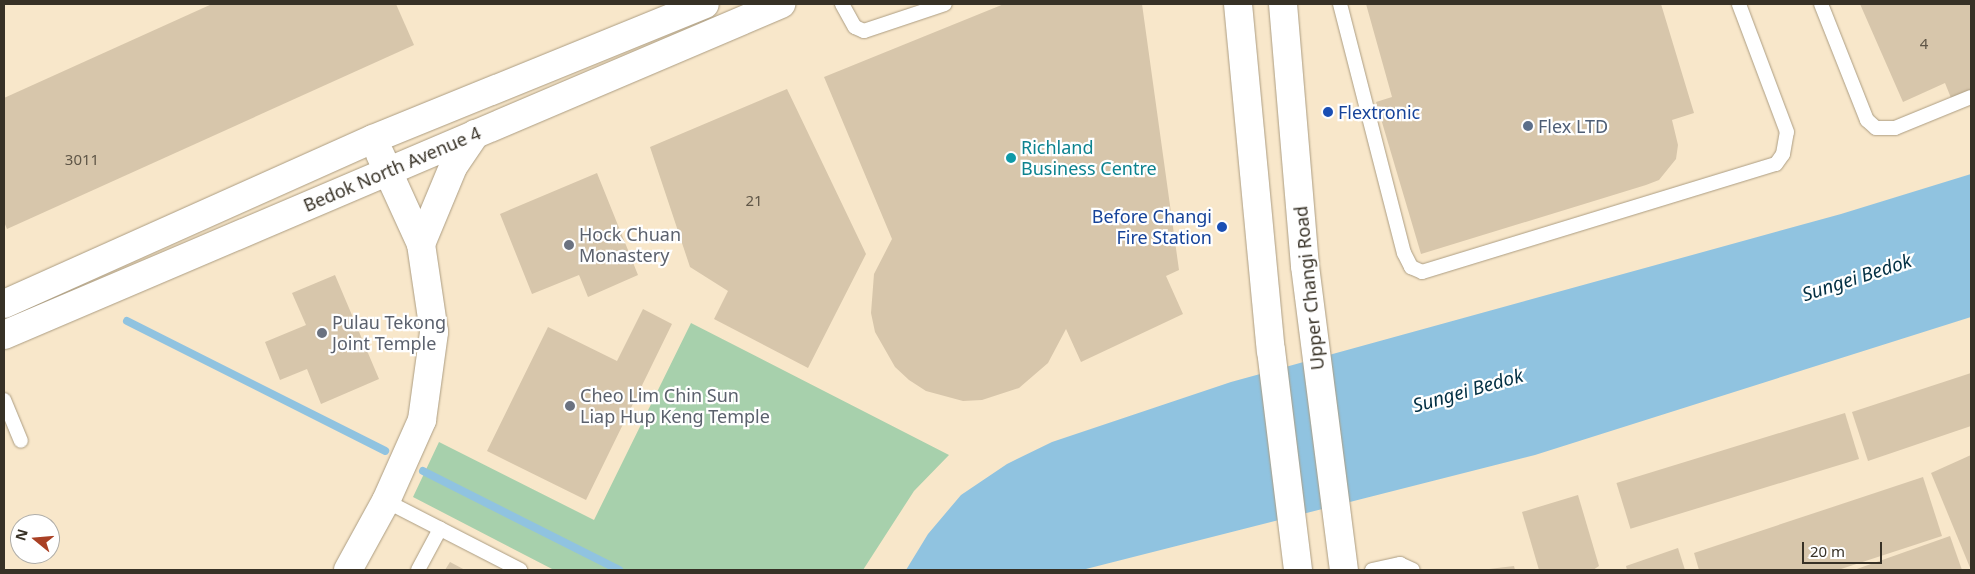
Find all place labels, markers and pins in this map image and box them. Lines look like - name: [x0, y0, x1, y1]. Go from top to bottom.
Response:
- place label: Flextronic: [1338, 101, 1420, 123]
- marker: Flextronic: [1322, 106, 1334, 118]
- place label: Flex LTD: [1538, 115, 1608, 137]
- marker: Flex LTD: [1522, 120, 1534, 132]
- place label: Richland Business Centre: [1021, 137, 1157, 180]
- marker: Richland Business Centre: [1005, 152, 1017, 164]
- place label: Before Changi Fire Station: [1092, 206, 1212, 248]
- marker: Before Changi Fire Station: [1216, 221, 1228, 233]
- place label: Hock Chuan Monastery: [579, 224, 681, 266]
- marker: Hock Chuan Monastery: [563, 239, 575, 251]
- place label: Pulau Tekong Joint Temple: [332, 312, 446, 354]
- marker: Pulau Tekong Joint Temple: [316, 327, 328, 339]
- place label: Cheo Lim Chin Sun Liap Hup Keng Temple: [580, 385, 770, 428]
- marker: Cheo Lim Chin Sun Liap Hup Keng Temple: [564, 400, 576, 412]

